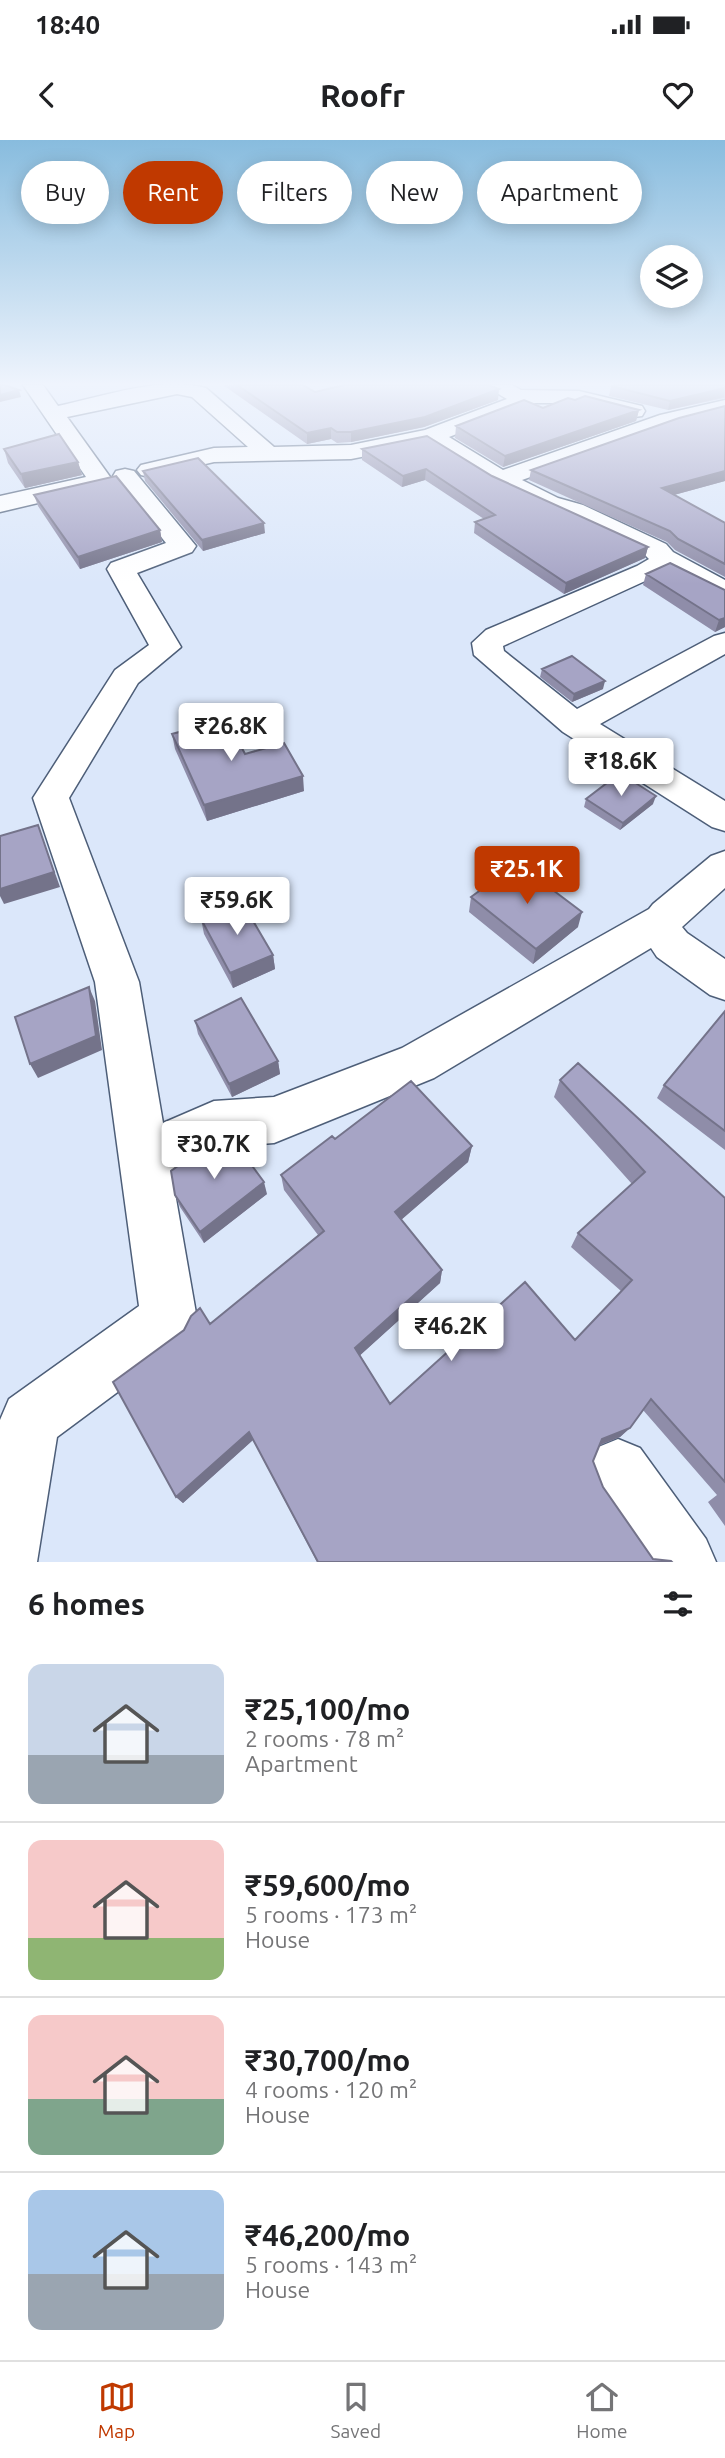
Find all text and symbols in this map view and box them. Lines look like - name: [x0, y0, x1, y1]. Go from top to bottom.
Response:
- text: 18:40: [35, 10, 100, 39]
- icon: back: [28, 76, 66, 114]
- icon: heart: [659, 76, 697, 114]
- text: Roofr: [320, 77, 405, 113]
- chip: Buy: [21, 161, 109, 224]
- chip: Rent: [123, 161, 223, 224]
- chip: Filters: [237, 161, 352, 224]
- chip: New: [366, 161, 463, 224]
- chip: Apartment: [477, 161, 642, 224]
- map controls: [640, 245, 703, 308]
- button: layers: [640, 245, 703, 308]
- pin: ₹26.8K: [174, 704, 288, 763]
- text: ₹26.8K: [195, 713, 267, 738]
- pin: ₹18.6K: [564, 738, 678, 798]
- text: ₹18.6K: [585, 748, 657, 773]
- pin: ₹25.1K: [470, 846, 584, 906]
- text: ₹25.1K: [491, 856, 563, 881]
- pin: ₹59.6K: [180, 878, 294, 937]
- text: ₹59.6K: [201, 887, 273, 912]
- pin: ₹30.7K: [157, 1122, 271, 1181]
- text: ₹30.7K: [178, 1131, 250, 1156]
- pin: ₹46.2K: [394, 1304, 508, 1363]
- text: ₹46.2K: [415, 1313, 487, 1338]
- icon: filters: [659, 1585, 697, 1623]
- text: 6 homes: [28, 1587, 145, 1621]
- icon: home: [84, 1692, 168, 1776]
- text: ₹25,100/mo: [245, 1692, 410, 1726]
- text: 2 rooms · 78 m²: [245, 1726, 404, 1751]
- text: Apartment: [245, 1751, 358, 1776]
- icon: home: [84, 1868, 168, 1952]
- text: ₹59,600/mo: [245, 1868, 410, 1902]
- text: 5 rooms · 173 m²: [245, 1902, 417, 1927]
- text: House: [245, 1927, 310, 1952]
- icon: home: [84, 2043, 168, 2127]
- text: ₹30,700/mo: [245, 2043, 410, 2077]
- text: 4 rooms · 120 m²: [245, 2077, 417, 2102]
- text: House: [245, 2102, 310, 2127]
- icon: home: [84, 2218, 168, 2302]
- text: ₹46,200/mo: [245, 2218, 410, 2252]
- text: 5 rooms · 143 m²: [245, 2252, 417, 2277]
- text: House: [245, 2277, 310, 2302]
- tab: Map: [98, 2378, 136, 2442]
- tab: Saved: [331, 2378, 381, 2442]
- tab: Home: [576, 2378, 627, 2442]

